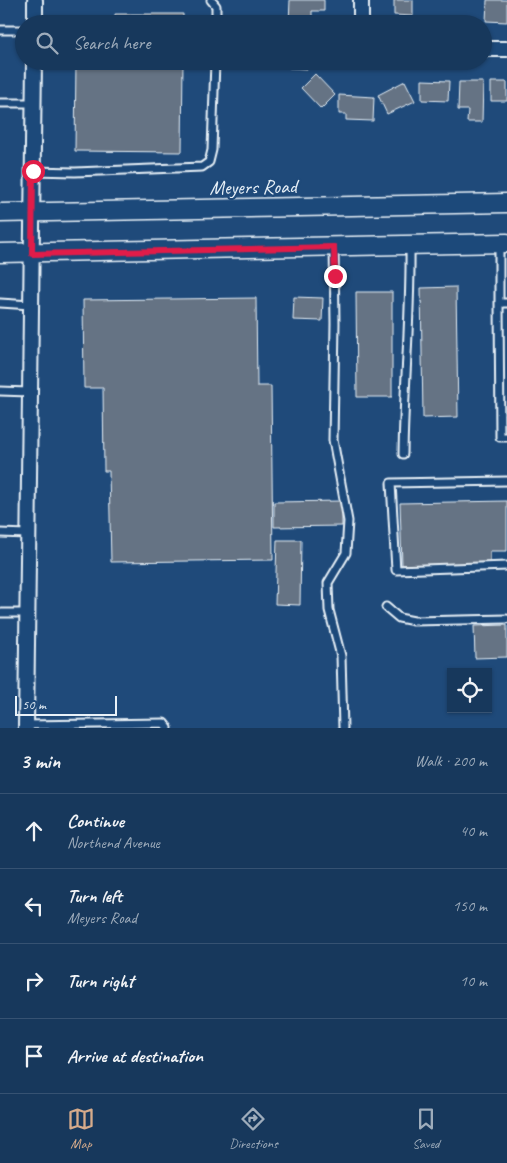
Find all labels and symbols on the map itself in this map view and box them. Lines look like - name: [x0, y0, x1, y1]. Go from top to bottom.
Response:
- route start: [22, 160, 45, 183]
- street label: Meyers Road: [209, 174, 300, 200]
- route end: [324, 265, 347, 288]
- scale bar: [15, 693, 118, 716]

